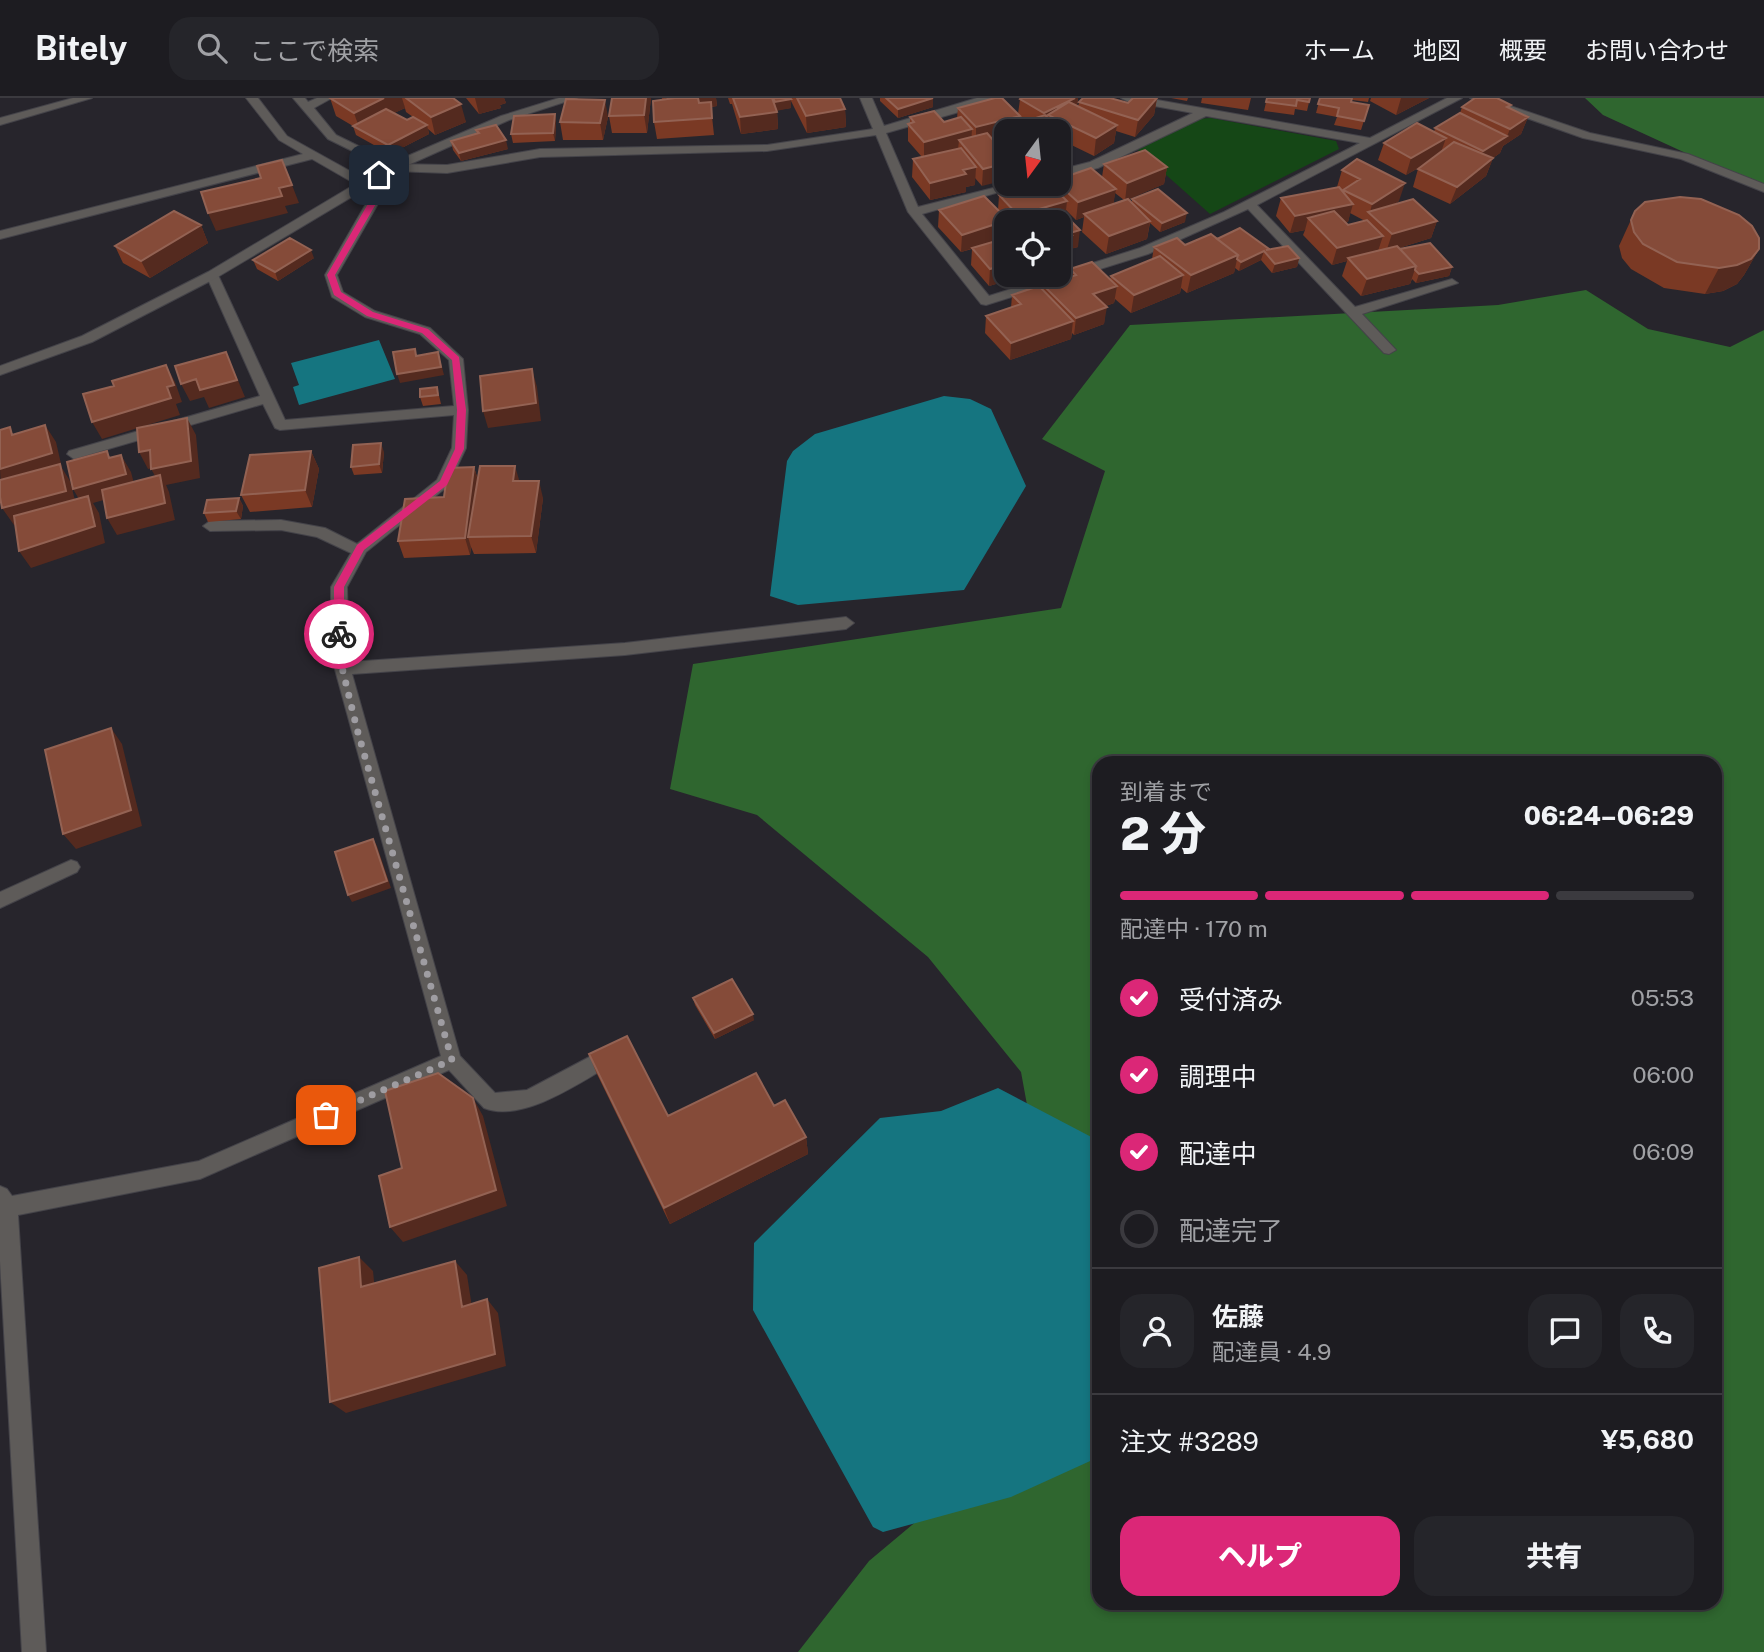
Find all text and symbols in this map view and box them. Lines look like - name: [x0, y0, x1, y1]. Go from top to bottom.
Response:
- search box: [169, 17, 659, 80]
- text: Bitely: [35, 29, 127, 67]
- icon: search: [193, 29, 231, 67]
- text: ここで検索: [249, 35, 379, 66]
- text: ホーム: [1304, 36, 1375, 64]
- text: 地図: [1413, 36, 1461, 64]
- text: 概要: [1499, 36, 1547, 64]
- text: お問い合わせ: [1585, 36, 1729, 64]
- north arrow: [994, 119, 1071, 196]
- map controls: [994, 119, 1071, 287]
- pin: [349, 145, 409, 205]
- icon: home: [360, 156, 398, 194]
- button: locate: [994, 210, 1071, 287]
- courier: [304, 599, 374, 669]
- icon: bike: [320, 615, 358, 653]
- text: 到着まで: [1120, 778, 1212, 805]
- text: 06:24–06:29: [1524, 800, 1694, 831]
- text: 2 分: [1120, 806, 1206, 860]
- text: 配達中 · 170 m: [1120, 915, 1268, 942]
- icon: check: [1120, 979, 1158, 1017]
- text: 受付済み: [1179, 984, 1283, 1015]
- text: 05:53: [1631, 984, 1694, 1011]
- icon: check: [1120, 1056, 1158, 1094]
- text: 調理中: [1179, 1061, 1257, 1092]
- text: 06:00: [1633, 1061, 1694, 1088]
- pin: [296, 1085, 356, 1145]
- icon: bag: [307, 1096, 345, 1134]
- icon: check: [1120, 1133, 1158, 1171]
- text: 配達中: [1179, 1138, 1257, 1169]
- text: 06:09: [1632, 1138, 1694, 1165]
- text: 配達完了: [1179, 1215, 1283, 1246]
- button: person: [1120, 1294, 1194, 1368]
- button: chat: [1528, 1294, 1602, 1368]
- button: phone: [1620, 1294, 1694, 1368]
- text: 佐藤: [1212, 1301, 1264, 1332]
- text: 配達員 · 4.9: [1212, 1338, 1331, 1365]
- text: ¥5,680: [1601, 1424, 1694, 1455]
- text: 注文 #3289: [1120, 1426, 1259, 1457]
- button: ヘルプ: [1120, 1516, 1400, 1596]
- button: 共有: [1414, 1516, 1694, 1596]

